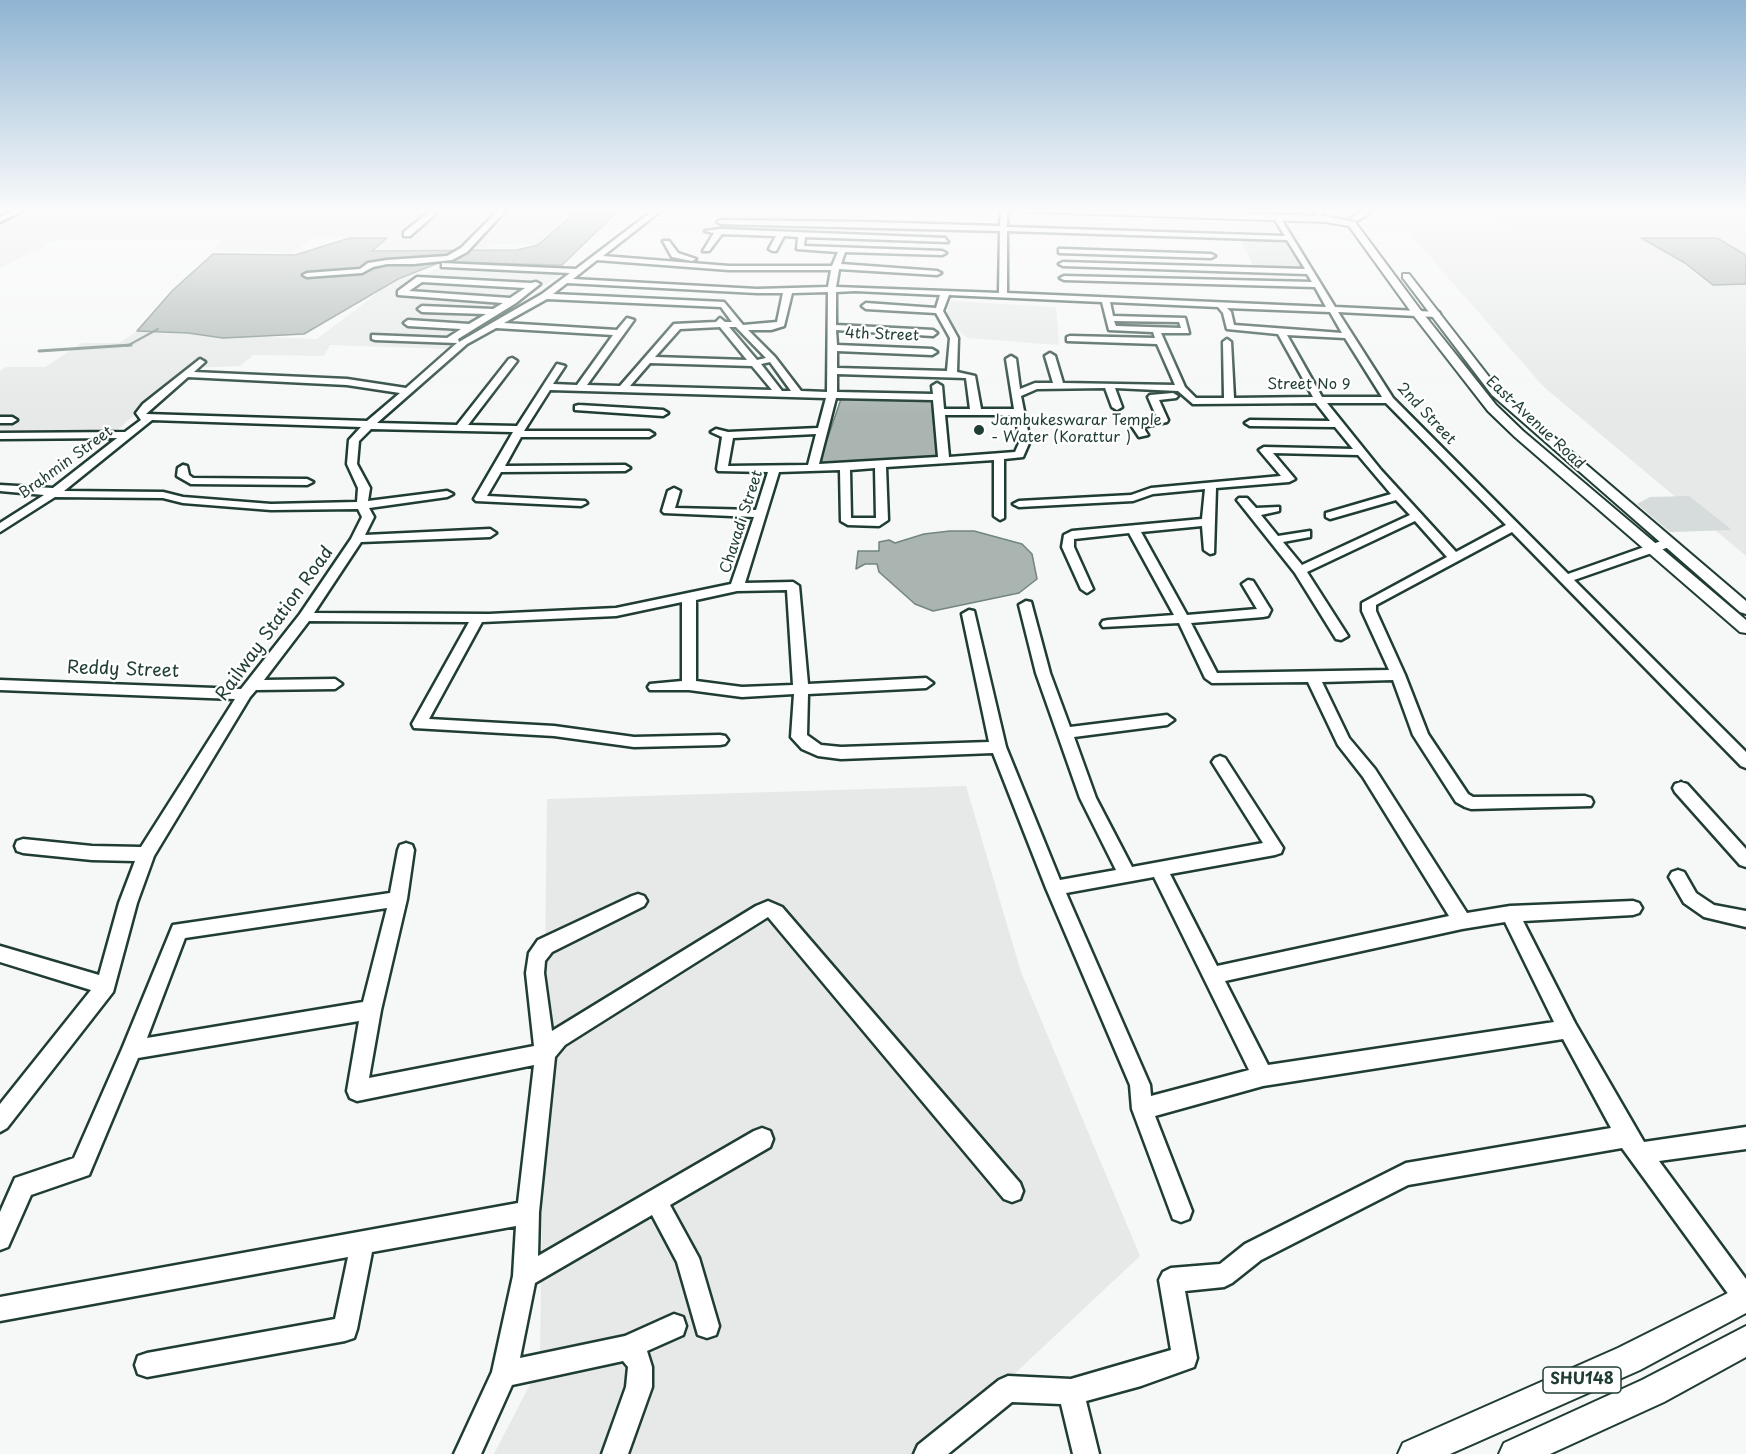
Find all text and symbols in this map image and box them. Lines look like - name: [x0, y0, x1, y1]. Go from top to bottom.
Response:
- street label: 4th Street: [845, 325, 919, 345]
- street label: East Avenue Road: [1482, 373, 1588, 473]
- street label: Street No 9: [1267, 376, 1351, 394]
- street label: 2nd Street: [1393, 379, 1459, 449]
- place label: Jambukeswarar Temple - Water (Korattur ): [991, 412, 1162, 447]
- street label: Brahmin Street: [15, 423, 117, 503]
- marker: Jambukeswarar Temple - Water (Korattur ): [972, 423, 986, 437]
- street label: Chavadi Street: [717, 468, 767, 576]
- street label: Railway Station Road: [212, 542, 338, 706]
- street label: Reddy Street: [67, 657, 179, 683]
- road number: SHU148: [1543, 1367, 1621, 1393]

